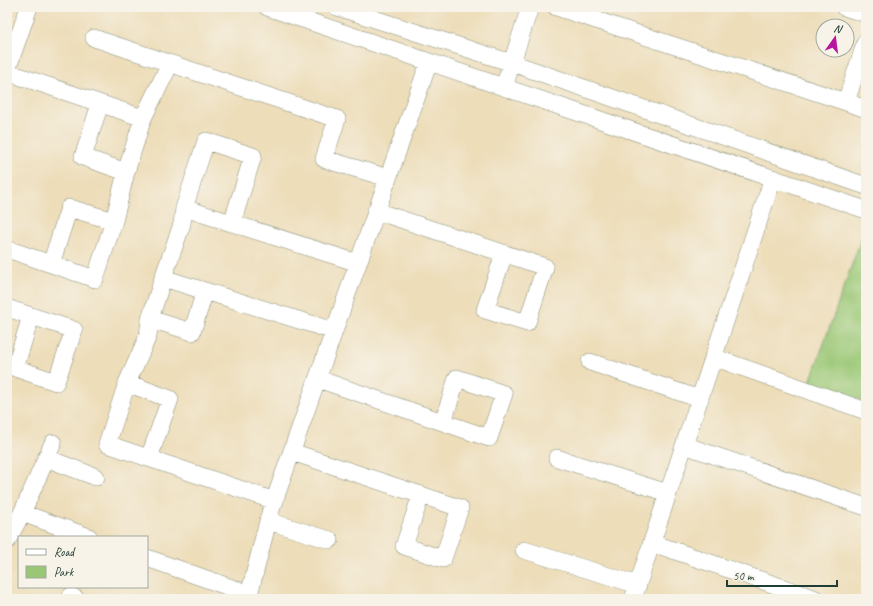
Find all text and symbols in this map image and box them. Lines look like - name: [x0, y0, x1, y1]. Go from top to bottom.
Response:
- north arrow: [815, 18, 855, 58]
- text: N: [832, 21, 845, 36]
- legend: [18, 536, 148, 588]
- text: Road: [54, 544, 76, 560]
- scale bar: [727, 562, 837, 588]
- text: Park: [54, 564, 75, 580]
- text: 50 m: [733, 568, 755, 584]

